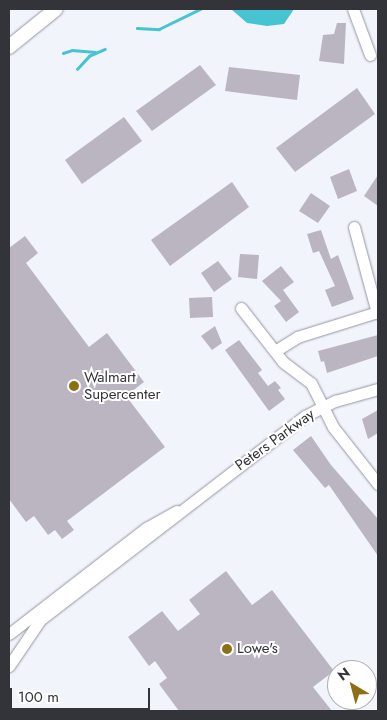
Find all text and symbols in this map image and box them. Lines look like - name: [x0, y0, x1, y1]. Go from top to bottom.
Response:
- place label: Walmart Supercenter: [84, 368, 161, 403]
- marker: Walmart Supercenter: [68, 380, 80, 392]
- street label: Peters Parkway: [232, 405, 318, 475]
- place label: Lowe's: [237, 640, 278, 658]
- marker: Lowe's: [221, 643, 233, 655]
- north arrow: [327, 660, 377, 710]
- text: N: [333, 662, 354, 685]
- scale bar: [12, 678, 152, 710]
- text: 100 m: [18, 686, 59, 708]

